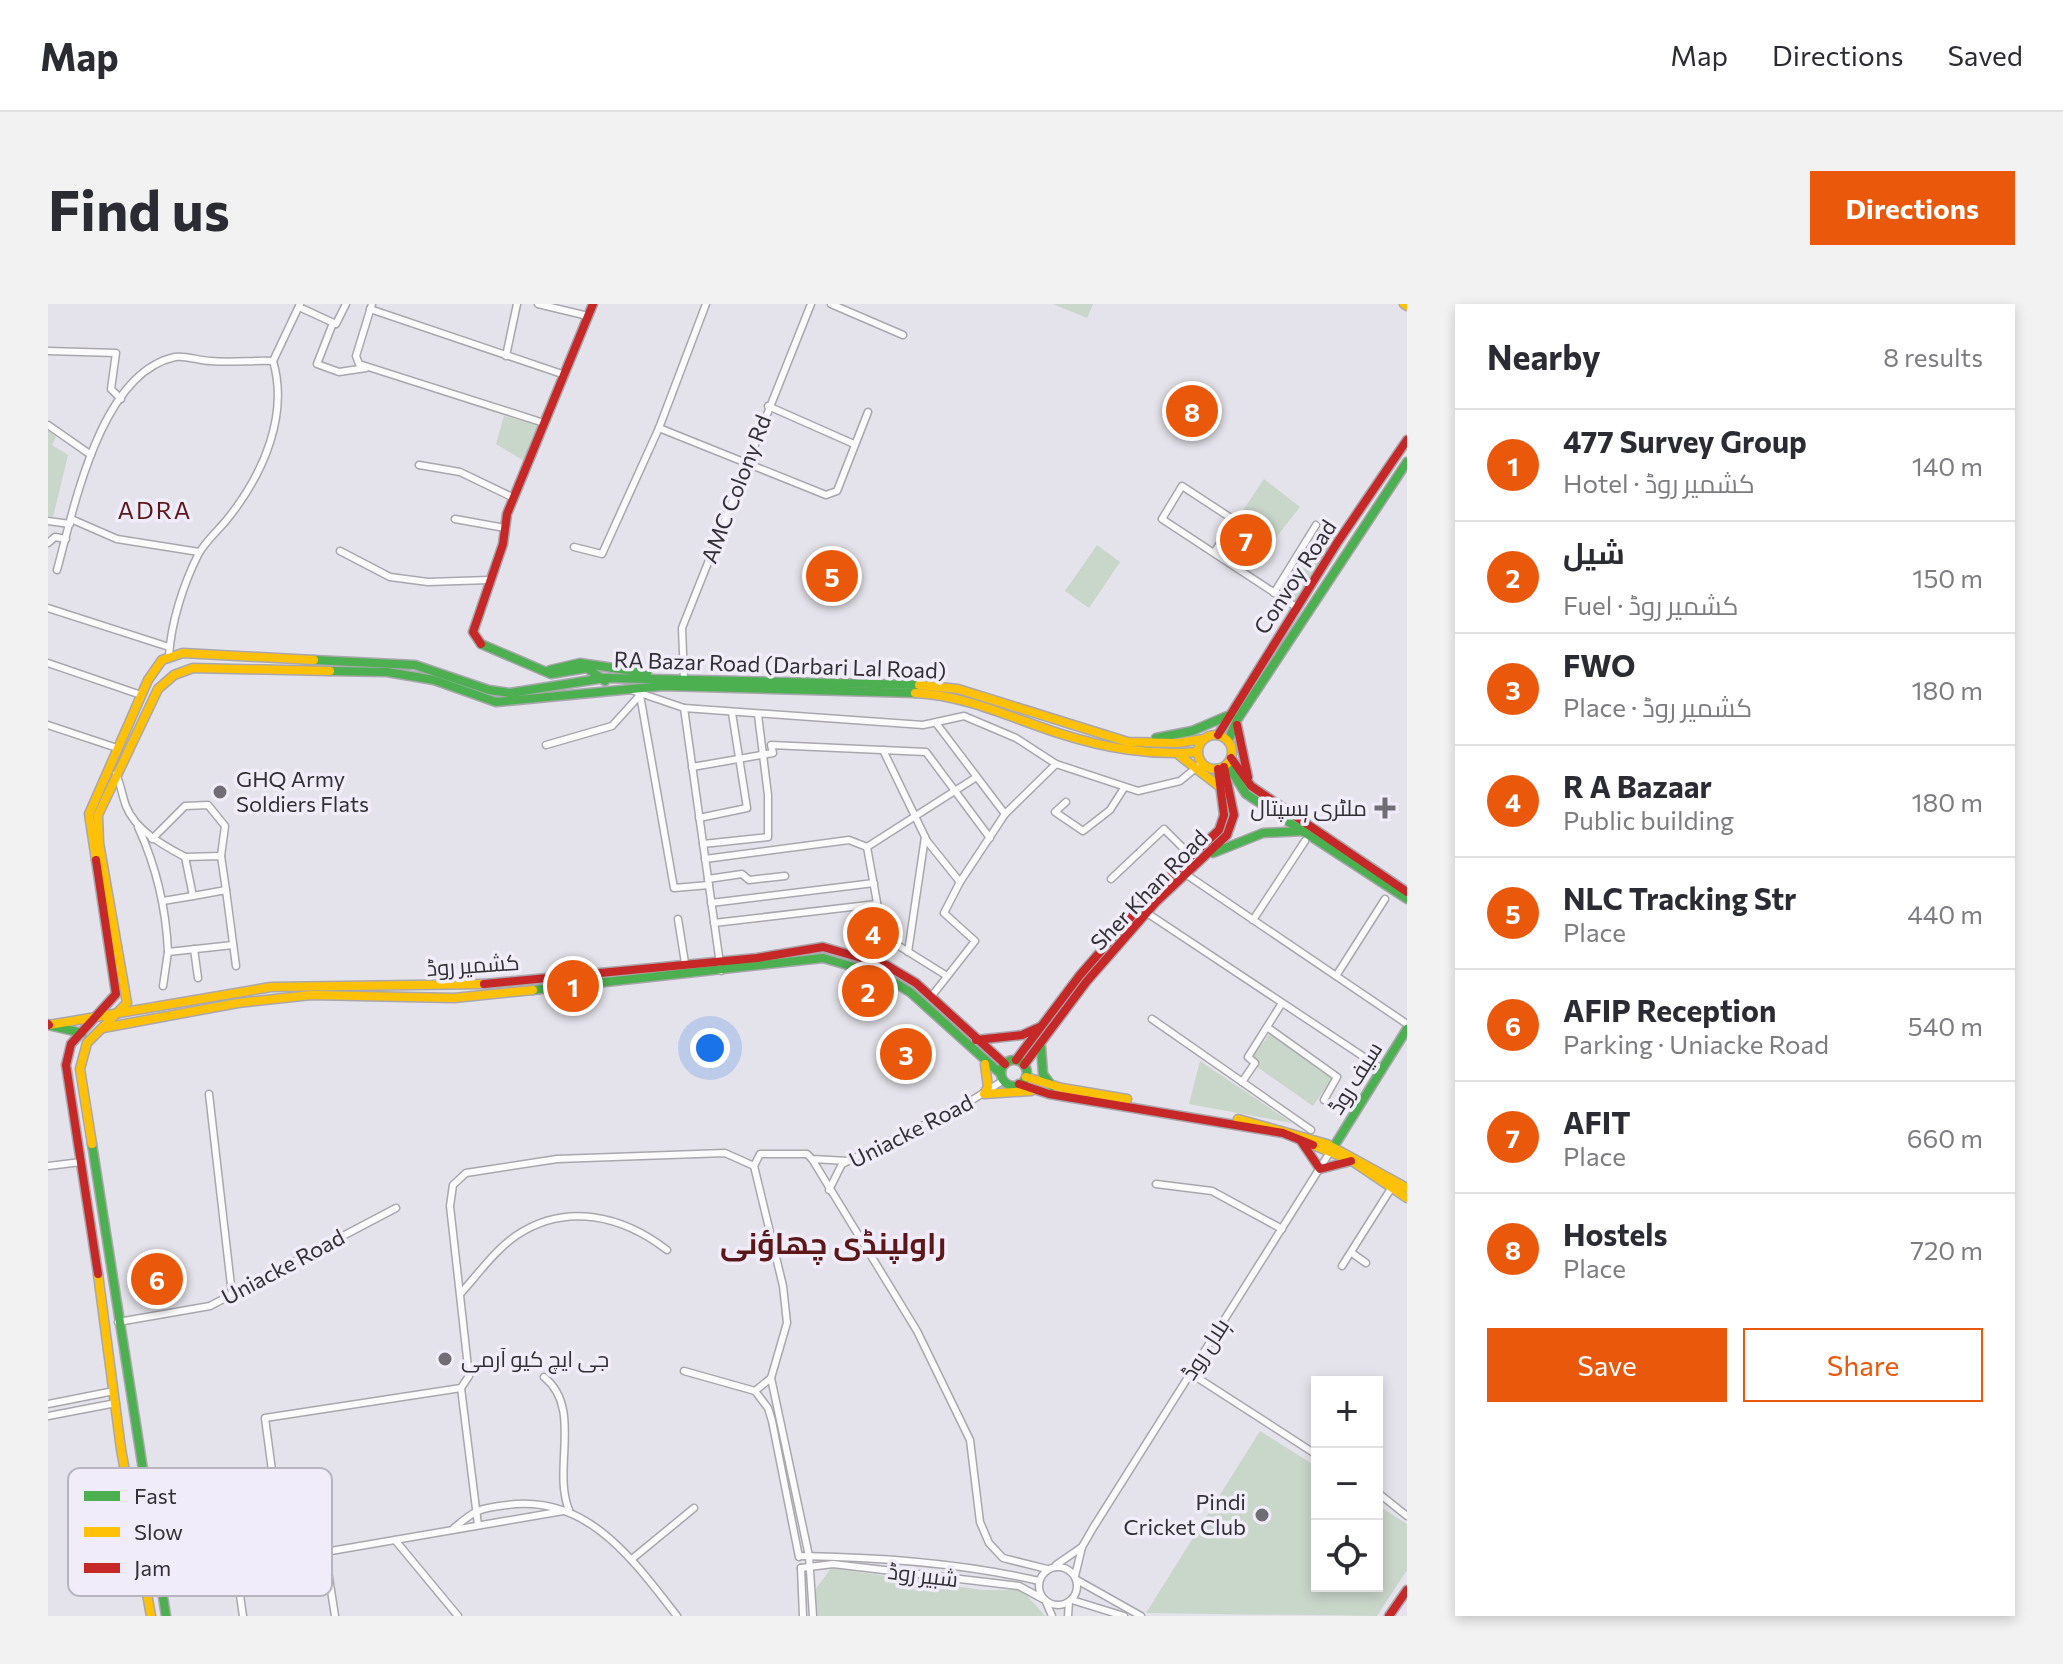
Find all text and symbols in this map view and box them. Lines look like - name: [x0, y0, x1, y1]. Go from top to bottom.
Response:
- text: Map: [40, 32, 119, 79]
- text: Map: [1670, 38, 1728, 72]
- text: Directions: [1772, 38, 1903, 72]
- text: Saved: [1947, 38, 2023, 72]
- button: Directions: [1810, 171, 2015, 245]
- text: Find us: [48, 174, 230, 243]
- text: Nearby: [1487, 335, 1601, 377]
- text: 8 results: [1883, 341, 1983, 372]
- pin: 8: [1166, 381, 1218, 441]
- street label: AMC Colony Rd: [695, 411, 776, 567]
- text: 477 Survey Group: [1563, 422, 1807, 459]
- text: 1: [1507, 450, 1519, 481]
- text: 140 m: [1912, 450, 1983, 481]
- text: Hotel · کشمیر روڈ: [1563, 467, 1755, 498]
- district label: ADRA: [118, 495, 192, 524]
- pin: 7: [1220, 510, 1272, 570]
- street label: Convoy Road: [1248, 514, 1342, 639]
- text: شیل: [1563, 533, 1625, 570]
- pin: 5: [806, 546, 858, 606]
- text: 2: [1506, 562, 1520, 593]
- text: 150 m: [1912, 562, 1983, 593]
- text: Fuel · کشمیر روڈ: [1563, 589, 1739, 620]
- street label: RA Bazar Road (Darbari Lal Road): [613, 645, 947, 684]
- text: FWO: [1563, 646, 1635, 683]
- text: 3: [1505, 674, 1521, 705]
- text: 180 m: [1911, 674, 1983, 705]
- text: Place · کشمیر روڈ: [1563, 691, 1752, 722]
- place label: GHQ Army Soldiers Flats: [236, 765, 369, 817]
- text: R A Bazaar: [1563, 767, 1712, 804]
- marker: GHQ Army Soldiers Flats: [211, 783, 229, 801]
- text: 4: [1505, 786, 1521, 817]
- text: 180 m: [1911, 786, 1983, 817]
- place label: ملٹری ہسپتال: [1250, 794, 1367, 823]
- marker: ملٹری ہسپتال: [1374, 797, 1396, 819]
- text: Public building: [1563, 804, 1734, 835]
- street label: Sher Khan Road: [1084, 824, 1213, 956]
- text: NLC Tracking Str: [1563, 879, 1796, 916]
- text: 5: [1505, 898, 1521, 929]
- text: 440 m: [1907, 898, 1983, 929]
- pin: 4: [847, 903, 899, 963]
- text: Place: [1563, 916, 1626, 947]
- street label: کشمیر روڈ: [426, 948, 520, 981]
- pin: 1: [547, 956, 599, 1016]
- pin: 2: [842, 961, 894, 1021]
- text: AFIP Reception: [1563, 991, 1776, 1028]
- text: 6: [1505, 1010, 1521, 1041]
- text: 540 m: [1908, 1010, 1983, 1041]
- pin: 3: [880, 1024, 932, 1084]
- your location: [690, 1028, 730, 1068]
- text: Parking · Uniacke Road: [1563, 1028, 1829, 1059]
- street label: سیف روڈ: [1322, 1036, 1387, 1119]
- street label: Uniacke Road: [844, 1088, 977, 1173]
- text: AFIT: [1563, 1103, 1631, 1140]
- text: 7: [1506, 1122, 1520, 1153]
- text: 660 m: [1907, 1122, 1983, 1153]
- text: Place: [1563, 1140, 1626, 1171]
- text: Hostels: [1563, 1215, 1667, 1252]
- street label: Uniacke Road: [217, 1223, 349, 1310]
- district label: راولپنڈی چھاؤنی: [720, 1223, 946, 1265]
- text: 8: [1505, 1234, 1521, 1265]
- text: 720 m: [1910, 1234, 1983, 1265]
- pin: 6: [131, 1249, 183, 1309]
- text: Place: [1563, 1252, 1626, 1283]
- street label: ہلال روڈ: [1175, 1313, 1236, 1386]
- button: Save: [1487, 1328, 1727, 1402]
- button: Share: [1743, 1328, 1983, 1402]
- place label: جی ایچ کیو آرمی: [461, 1345, 609, 1374]
- marker: جی ایچ کیو آرمی: [436, 1350, 454, 1368]
- map controls: [1311, 1376, 1383, 1592]
- button: +: [1311, 1376, 1383, 1448]
- button: −: [1311, 1448, 1383, 1520]
- legend: [68, 1468, 332, 1596]
- text: Fast: [134, 1482, 177, 1509]
- place label: Pindi Cricket Club: [1124, 1488, 1246, 1540]
- marker: Pindi Cricket Club: [1253, 1506, 1271, 1524]
- text: Slow: [134, 1518, 183, 1545]
- button: locate: [1311, 1520, 1383, 1592]
- text: Jam: [134, 1554, 171, 1581]
- street label: شبیر روڈ: [886, 1557, 960, 1592]

